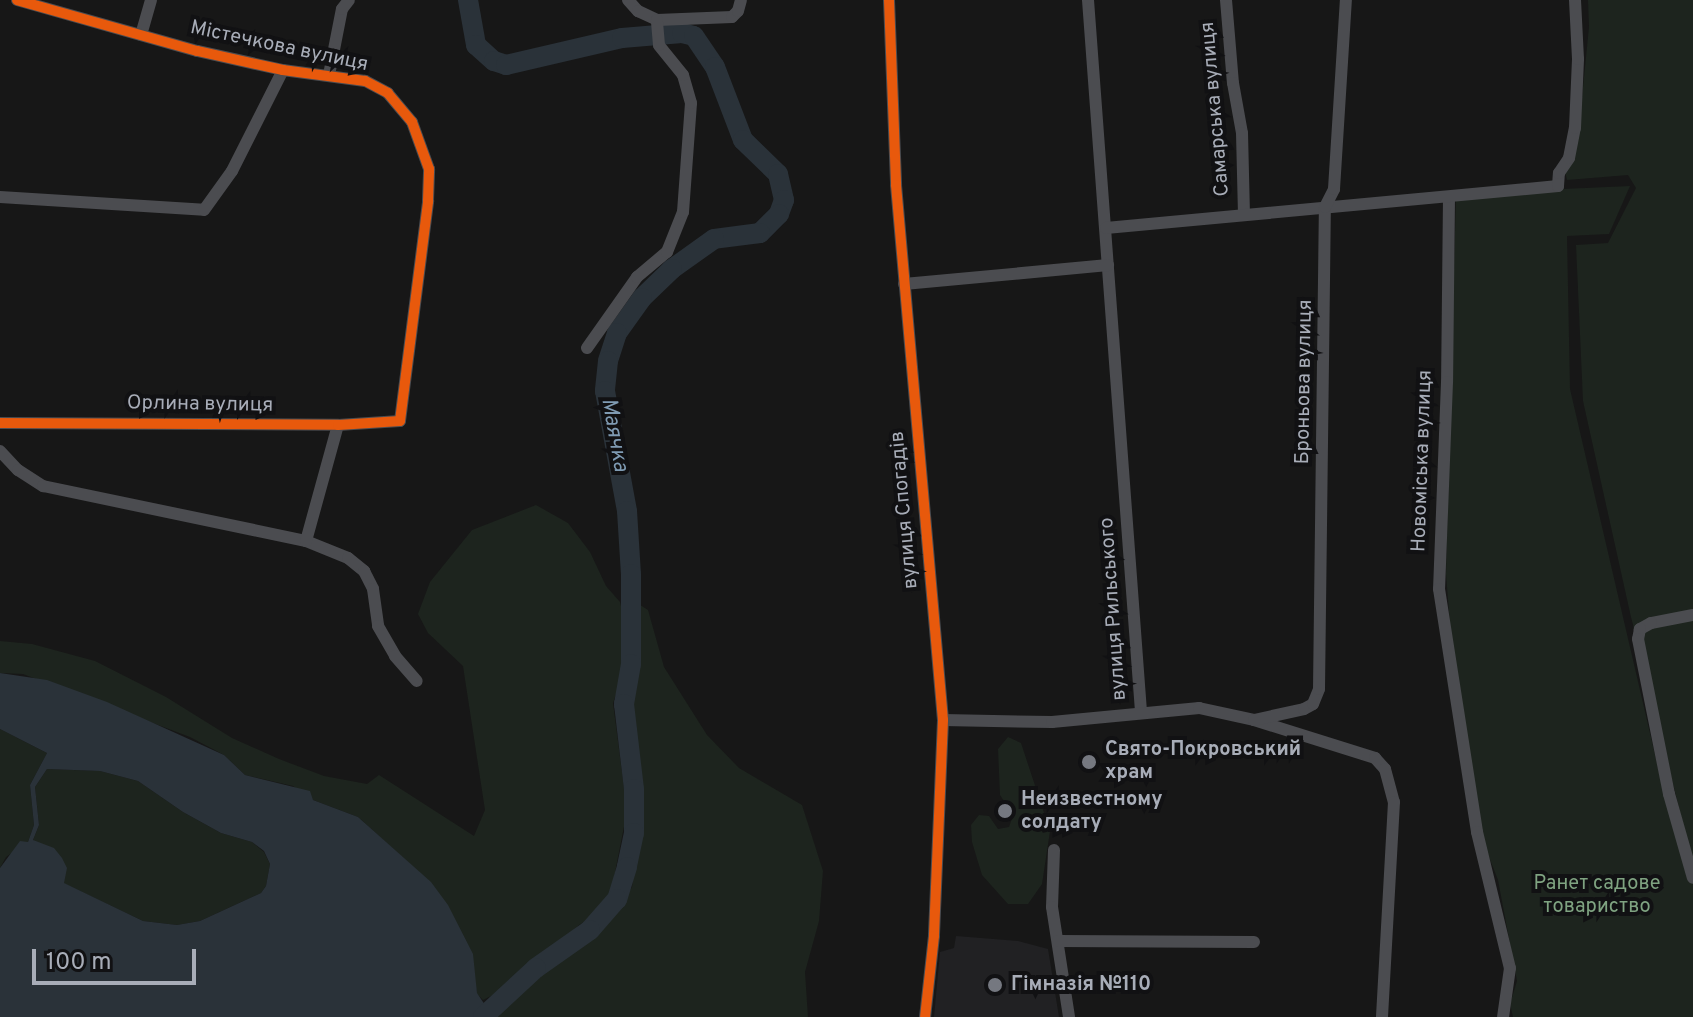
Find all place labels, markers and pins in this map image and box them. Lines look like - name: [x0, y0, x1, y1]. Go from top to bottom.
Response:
- place label: Свято-Покровський храм: [1105, 738, 1301, 785]
- marker: Свято-Покровський храм: [1080, 753, 1098, 771]
- place label: Неизвестному солдату: [1021, 788, 1163, 835]
- marker: Неизвестному солдату: [996, 802, 1014, 820]
- place label: Гімназія №110: [1011, 973, 1151, 997]
- marker: Гімназія №110: [986, 976, 1004, 994]

